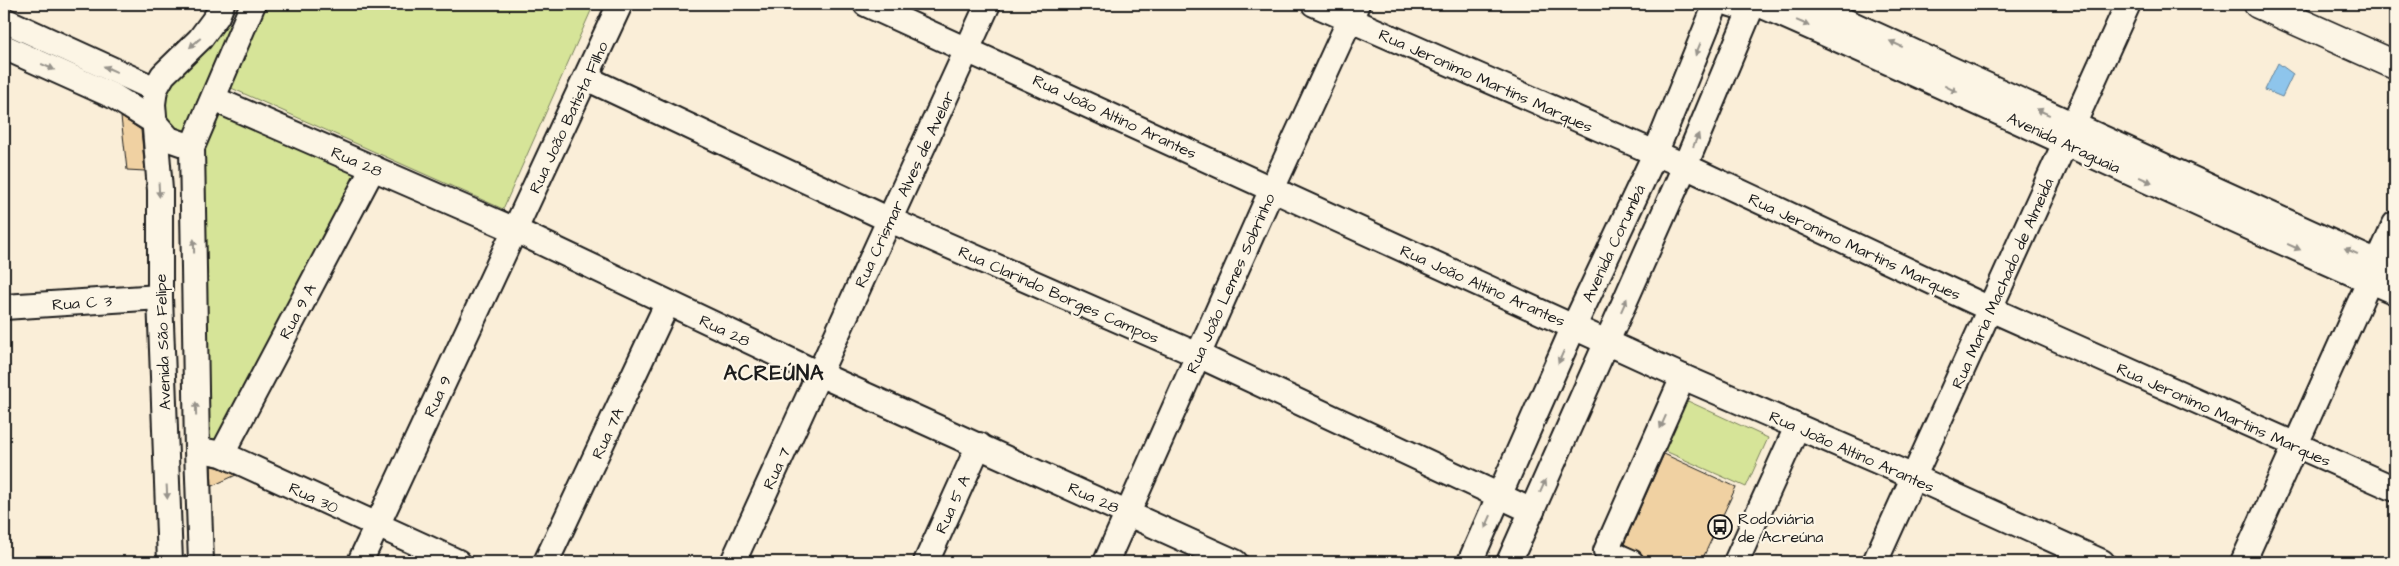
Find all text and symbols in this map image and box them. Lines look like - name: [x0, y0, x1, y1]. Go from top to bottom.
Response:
- one-way arrow: [1796, 20, 1810, 28]
- street label: Rua Jeronimo Martins Marques: [1375, 24, 1596, 138]
- one-way arrow: [189, 37, 201, 49]
- street label: Rua João Batista Filho: [524, 38, 614, 197]
- one-way arrow: [1889, 40, 1903, 48]
- one-way arrow: [1693, 42, 1701, 56]
- one-way arrow: [41, 64, 55, 72]
- one-way arrow: [103, 64, 117, 72]
- street label: Rua João Altino Arantes: [1029, 69, 1200, 165]
- one-way arrow: [1944, 86, 1958, 94]
- street label: Rua Crismar Alves de Avelar: [850, 87, 960, 291]
- street label: Avenida Araguaia: [2003, 107, 2124, 180]
- one-way arrow: [2036, 108, 2050, 116]
- one-way arrow: [1692, 133, 1700, 147]
- street label: Rua 28: [328, 141, 386, 183]
- street label: Rua Maria Machado de Almeida: [1946, 175, 2059, 392]
- one-way arrow: [2139, 177, 2153, 185]
- street label: Avenida Corumbá: [1577, 181, 1651, 306]
- one-way arrow: [156, 182, 164, 198]
- street label: Rua Jeronimo Martins Marques: [1745, 188, 1964, 306]
- street label: Rua João Lemes Sobrinho: [1181, 190, 1281, 377]
- one-way arrow: [189, 238, 197, 254]
- street label: Rua João Altino Arantes: [1397, 240, 1569, 332]
- street label: Rua Clarindo Borges Campos: [954, 241, 1162, 350]
- one-way arrow: [2287, 243, 2301, 251]
- one-way arrow: [2344, 247, 2358, 255]
- street label: Avenida São Felipe: [150, 273, 176, 411]
- street label: Rua 9 A: [274, 280, 322, 343]
- street label: Rua C 3: [51, 290, 113, 316]
- one-way arrow: [1620, 298, 1628, 312]
- street label: Rua 28: [696, 310, 754, 352]
- one-way arrow: [1556, 350, 1564, 364]
- street label: Rua Jeronimo Martins Marques: [2113, 358, 2334, 472]
- district label: ACREÚNA: [723, 359, 825, 388]
- street label: Rua 9: [419, 372, 457, 421]
- one-way arrow: [192, 400, 200, 416]
- street label: Rua 7A: [586, 404, 629, 463]
- street label: Rua João Altino Arantes: [1766, 406, 1938, 498]
- one-way arrow: [1658, 415, 1666, 429]
- street label: Rua 7: [758, 444, 796, 493]
- street label: Rua 5 A: [930, 472, 976, 537]
- street label: Rua 30: [285, 477, 342, 519]
- street label: Rua 28: [1065, 477, 1123, 519]
- one-way arrow: [1540, 479, 1548, 493]
- one-way arrow: [163, 484, 171, 500]
- place label: Rodoviária de Acreúna: [1738, 508, 1823, 548]
- bus stop icon: Rodoviária de Acreúna: [1707, 514, 1733, 540]
- one-way arrow: [1484, 515, 1492, 529]

